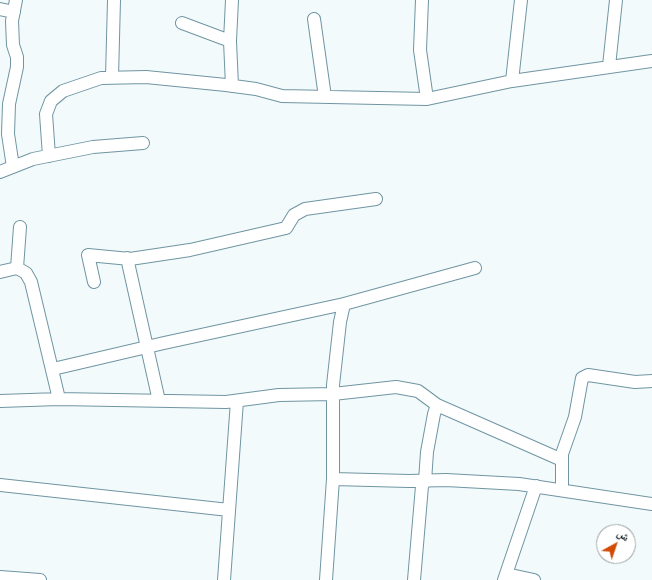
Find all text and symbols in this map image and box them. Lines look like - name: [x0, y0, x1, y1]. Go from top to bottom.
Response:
- north arrow: [596, 524, 636, 564]
- text: ش: [613, 525, 633, 545]

